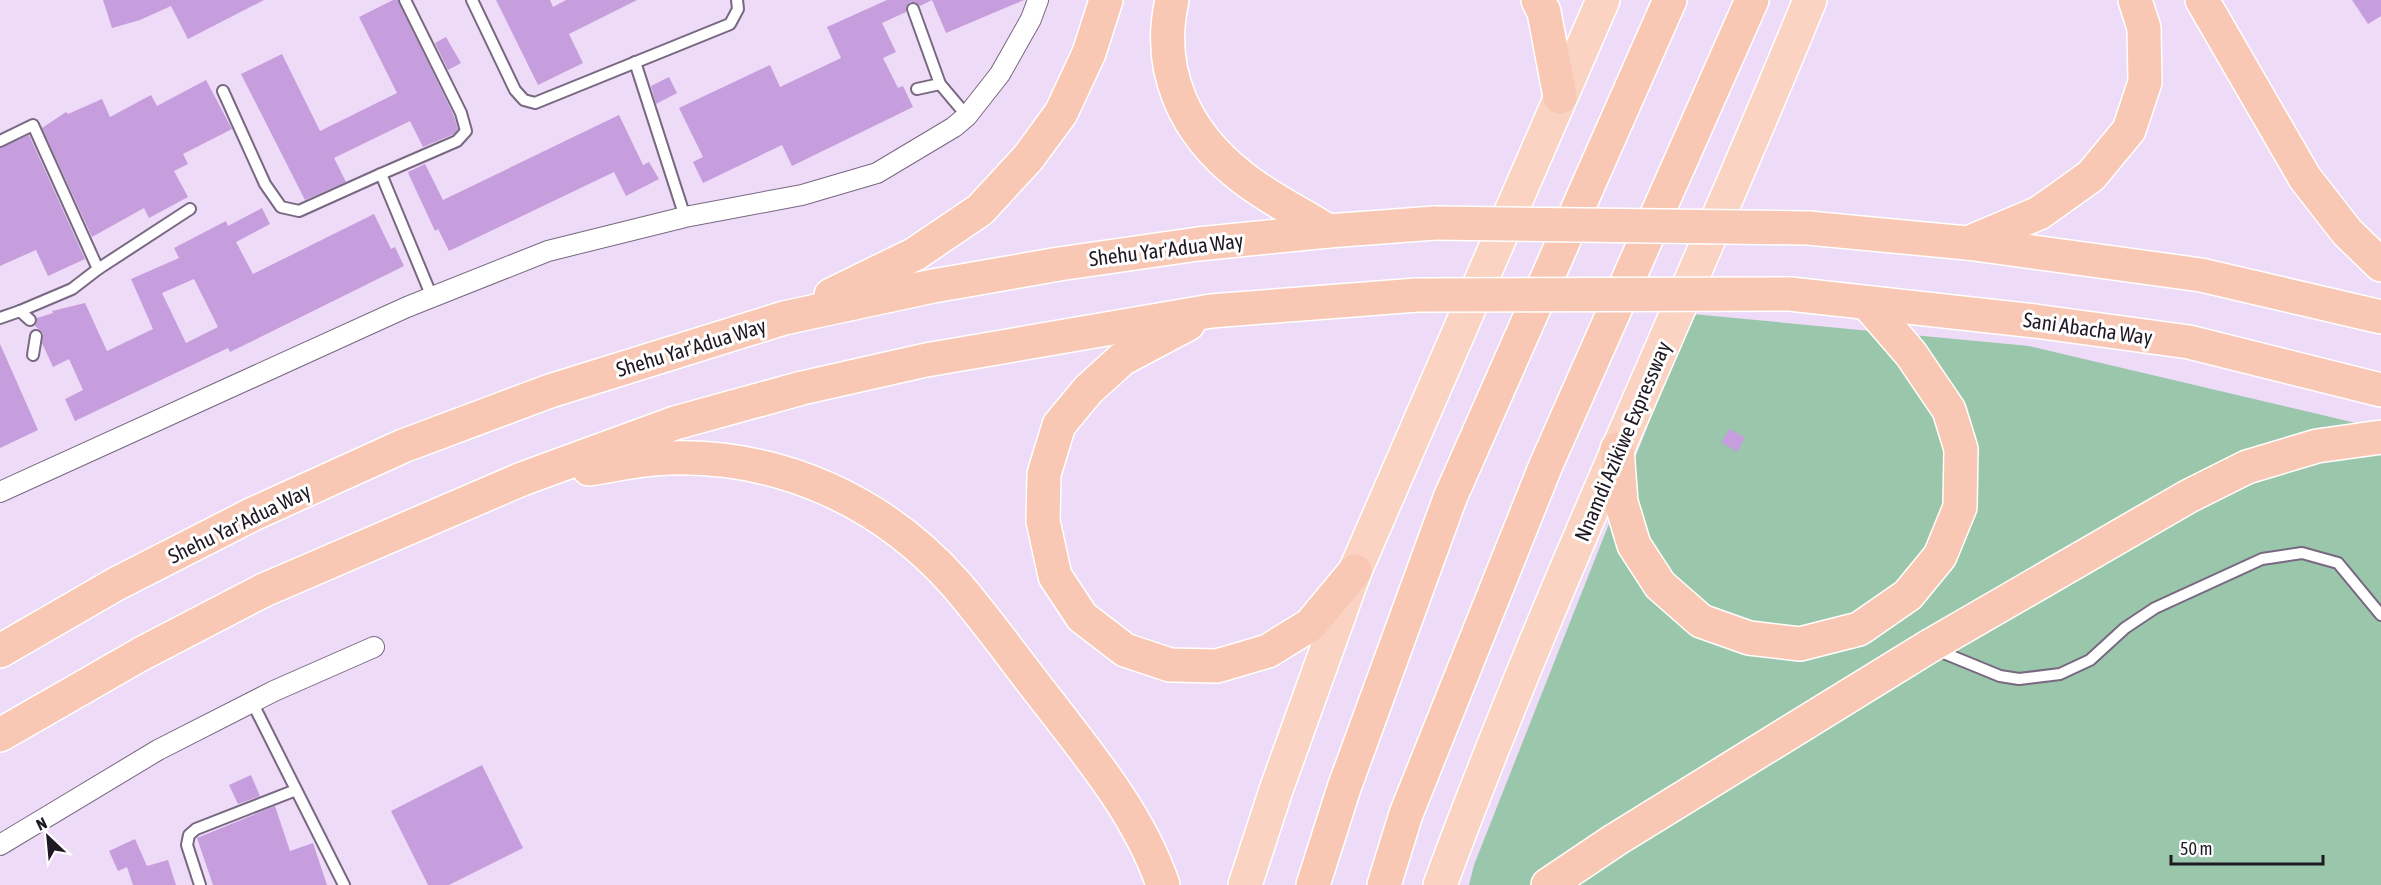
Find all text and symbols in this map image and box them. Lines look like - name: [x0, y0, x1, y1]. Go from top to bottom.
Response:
- street label: Shehu Yar'Adua Way: [1087, 228, 1245, 270]
- street label: Sani Abacha Way: [2022, 307, 2154, 349]
- street label: Shehu Yar'Adua Way: [613, 313, 769, 381]
- street label: Nnamdi Azikiwe Expressway: [1569, 337, 1675, 544]
- street label: Shehu Yar'Adua Way: [164, 478, 314, 568]
- north arrow: [18, 807, 78, 867]
- text: N: [33, 813, 50, 834]
- scale bar: [2171, 828, 2322, 866]
- text: 50 m: [2180, 838, 2212, 859]

